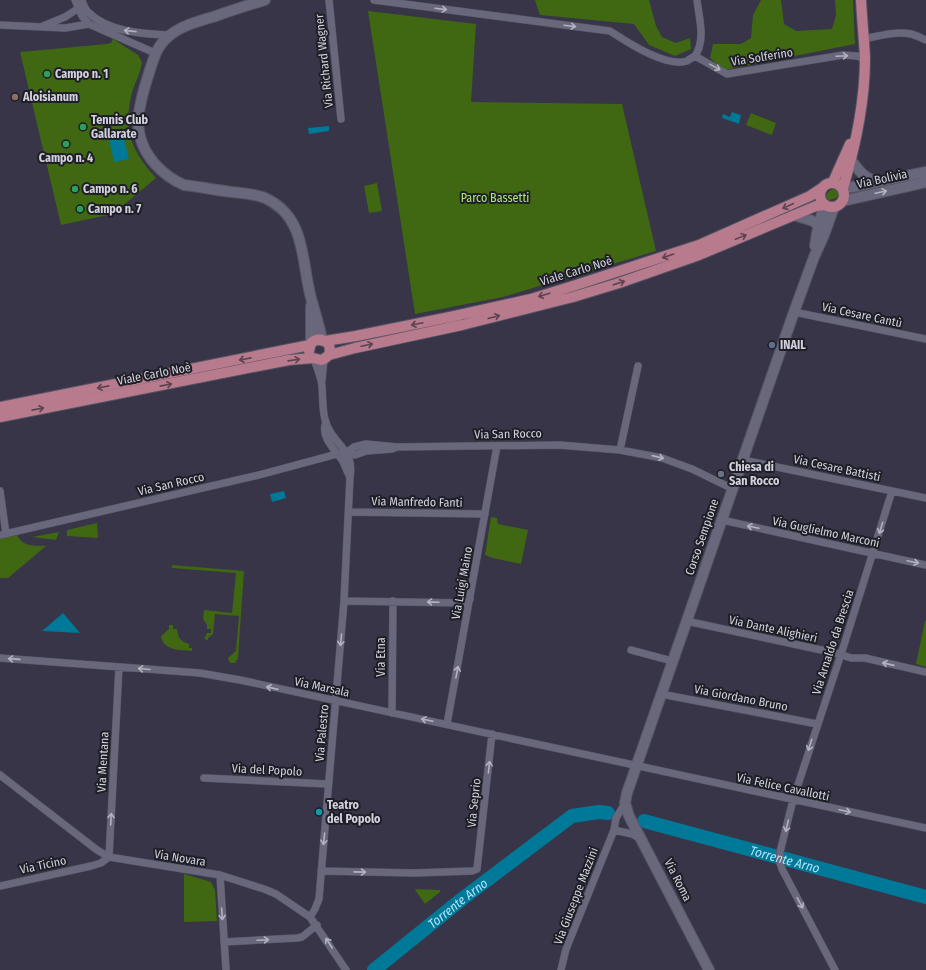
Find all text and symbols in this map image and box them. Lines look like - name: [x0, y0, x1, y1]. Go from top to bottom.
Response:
- one-way arrow: [434, 5, 447, 13]
- street label: Via Richard Wagner: [312, 13, 336, 109]
- one-way arrow: [563, 22, 576, 29]
- one-way arrow: [124, 28, 137, 35]
- street label: Via Solferino: [730, 45, 794, 69]
- one-way arrow: [835, 52, 848, 59]
- one-way arrow: [709, 64, 721, 72]
- place label: Campo n. 1: [55, 67, 108, 81]
- marker: Campo n. 1: [42, 69, 52, 79]
- place label: Aloisianum: [22, 90, 78, 104]
- marker: Aloisianum: [10, 92, 20, 102]
- place label: Tennis Club Gallarate: [91, 113, 148, 141]
- marker: Tennis Club Gallarate: [78, 122, 88, 132]
- marker: Campo n. 4: [61, 139, 71, 149]
- place label: Campo n. 4: [39, 151, 93, 165]
- street label: Via Bolivia: [856, 167, 909, 191]
- place label: Campo n. 6: [83, 182, 138, 196]
- marker: Campo n. 6: [70, 184, 80, 194]
- one-way arrow: [874, 187, 887, 195]
- park label: Parco Bassetti: [461, 191, 529, 205]
- place label: Campo n. 7: [88, 202, 141, 216]
- one-way arrow: [782, 203, 794, 210]
- marker: Campo n. 7: [75, 204, 85, 214]
- one-way arrow: [734, 233, 746, 241]
- one-way arrow: [662, 252, 674, 260]
- street label: Viale Carlo Noè: [538, 253, 614, 289]
- one-way arrow: [612, 279, 625, 286]
- one-way arrow: [538, 292, 551, 299]
- street label: Via Cesare Cantù: [821, 300, 903, 330]
- one-way arrow: [487, 313, 500, 320]
- one-way arrow: [411, 320, 424, 328]
- place label: INAIL: [780, 338, 806, 352]
- marker: INAIL: [767, 340, 777, 350]
- one-way arrow: [360, 341, 373, 349]
- one-way arrow: [238, 355, 251, 363]
- one-way arrow: [287, 356, 300, 364]
- street label: Viale Carlo Noè: [116, 360, 192, 388]
- one-way arrow: [159, 380, 172, 388]
- one-way arrow: [97, 383, 110, 391]
- one-way arrow: [31, 405, 44, 413]
- street label: Via San Rocco: [474, 426, 542, 442]
- street label: Via Cesare Battisti: [792, 452, 882, 484]
- one-way arrow: [651, 454, 664, 462]
- place label: Chiesa di San Rocco: [729, 460, 780, 488]
- marker: Chiesa di San Rocco: [716, 469, 726, 479]
- street label: Via San Rocco: [136, 470, 206, 498]
- street label: Via Manfredo Fanti: [371, 494, 463, 510]
- street label: Corso Sempione: [682, 497, 722, 577]
- street label: Via Guglielmo Marconi: [771, 514, 881, 550]
- one-way arrow: [877, 522, 884, 535]
- one-way arrow: [747, 523, 760, 531]
- street label: Via Luigi Maino: [449, 545, 475, 621]
- one-way arrow: [906, 559, 919, 567]
- street label: Via Arnaldo da Brescia: [809, 588, 857, 696]
- one-way arrow: [427, 599, 440, 606]
- street label: Via Dante Alighieri: [728, 613, 818, 645]
- one-way arrow: [337, 633, 344, 646]
- street label: Via Etna: [374, 637, 388, 677]
- one-way arrow: [8, 655, 21, 662]
- one-way arrow: [882, 659, 895, 667]
- one-way arrow: [138, 665, 151, 672]
- one-way arrow: [453, 666, 461, 679]
- street label: Via Marsala: [293, 674, 351, 700]
- street label: Via Giordano Bruno: [693, 682, 789, 714]
- one-way arrow: [266, 683, 279, 691]
- street label: Via Palestro: [313, 704, 331, 762]
- one-way arrow: [421, 716, 434, 724]
- street label: Via Mentana: [94, 731, 112, 793]
- one-way arrow: [806, 738, 813, 751]
- street label: Via del Popolo: [231, 761, 303, 779]
- one-way arrow: [485, 761, 493, 774]
- street label: Via Felice Cavallotti: [735, 770, 831, 804]
- street label: Via Seprio: [464, 778, 484, 828]
- place label: Teatro del Popolo: [327, 798, 381, 826]
- marker: Teatro del Popolo: [314, 807, 324, 817]
- one-way arrow: [838, 807, 851, 815]
- one-way arrow: [108, 813, 115, 826]
- one-way arrow: [782, 819, 790, 832]
- one-way arrow: [320, 832, 328, 845]
- water label: Torrente Arno: [748, 842, 822, 876]
- street label: Via Giuseppe Mazzini: [551, 845, 601, 947]
- street label: Via Novara: [153, 847, 207, 869]
- street label: Via Ticino: [18, 853, 68, 877]
- street label: Via Roma: [661, 856, 695, 904]
- one-way arrow: [353, 868, 366, 876]
- water label: Torrente Arno: [425, 875, 490, 931]
- one-way arrow: [797, 897, 805, 909]
- one-way arrow: [219, 907, 226, 920]
- one-way arrow: [256, 936, 269, 944]
- one-way arrow: [325, 938, 333, 949]

